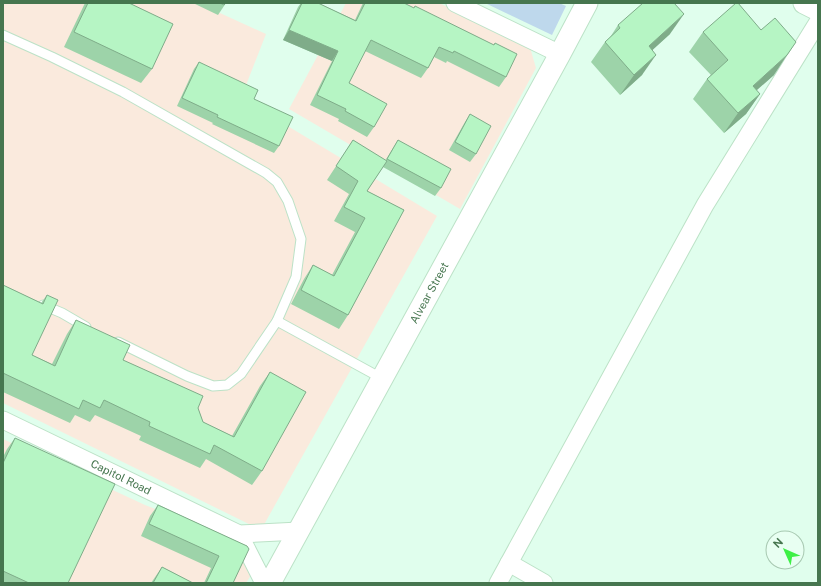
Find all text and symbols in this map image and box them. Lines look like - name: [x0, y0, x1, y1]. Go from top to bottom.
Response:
- street label: Alvear Street: [408, 260, 451, 325]
- street label: Capitol Road: [89, 457, 153, 497]
- north arrow: [765, 530, 805, 570]
- text: N: [771, 536, 785, 550]

